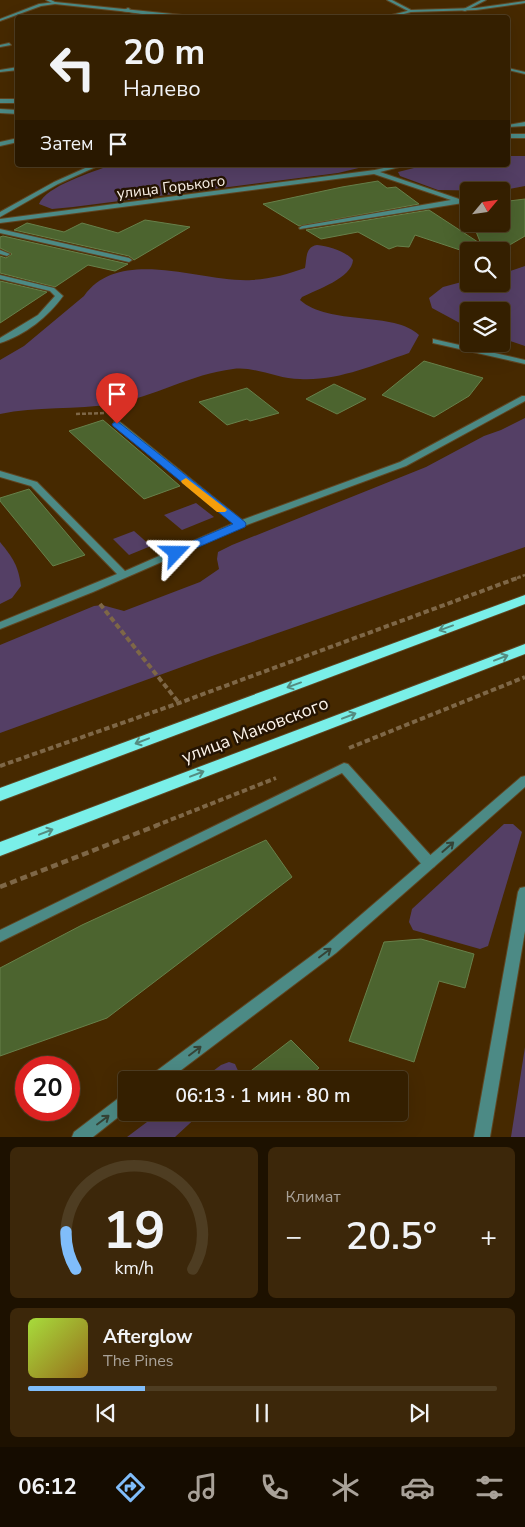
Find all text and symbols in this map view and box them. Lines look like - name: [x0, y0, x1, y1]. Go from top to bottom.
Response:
- text: 20 m: [123, 29, 205, 76]
- icon: left: [40, 35, 105, 100]
- text: Налево: [123, 74, 201, 104]
- icon: arrive: [104, 130, 132, 158]
- text: Затем: [40, 131, 94, 157]
- street label: улица Горького: [116, 170, 226, 204]
- north arrow: [460, 182, 510, 232]
- map controls: [460, 182, 510, 352]
- button: search: [460, 242, 510, 292]
- button: layers: [460, 302, 510, 352]
- pin: [96, 373, 138, 424]
- icon: arrive: [103, 380, 131, 408]
- position arrow: [149, 526, 201, 578]
- one-way arrow: [439, 624, 455, 633]
- one-way arrow: [493, 653, 508, 662]
- one-way arrow: [287, 680, 302, 690]
- street label: улица Маковского: [178, 691, 332, 769]
- one-way arrow: [341, 711, 356, 720]
- one-way arrow: [135, 737, 150, 746]
- one-way arrow: [189, 769, 204, 778]
- one-way arrow: [37, 827, 53, 836]
- one-way arrow: [441, 842, 454, 853]
- one-way arrow: [318, 948, 331, 959]
- one-way arrow: [188, 1046, 202, 1056]
- speed limit sign: 20: [15, 1056, 80, 1121]
- text: 06:13 · 1 мин · 80 m: [175, 1083, 351, 1109]
- one-way arrow: [96, 1114, 109, 1125]
- text: Климат: [286, 1186, 341, 1208]
- text: 19: [103, 1195, 165, 1266]
- text: 20.5°: [345, 1211, 437, 1262]
- text: −: [286, 1218, 302, 1256]
- text: +: [480, 1218, 497, 1256]
- text: km/h: [114, 1256, 153, 1280]
- text: Afterglow: [103, 1324, 193, 1350]
- text: The Pines: [103, 1350, 173, 1372]
- icon: previous: [92, 1399, 120, 1427]
- icon: pause: [248, 1399, 276, 1427]
- icon: next: [405, 1399, 433, 1427]
- icon: directions: [113, 1470, 148, 1505]
- icon: music: [185, 1470, 220, 1505]
- icon: phone: [257, 1470, 292, 1505]
- icon: climate: [328, 1470, 363, 1505]
- icon: car: [400, 1470, 435, 1505]
- icon: filters: [472, 1470, 507, 1505]
- text: 06:12: [18, 1472, 77, 1502]

